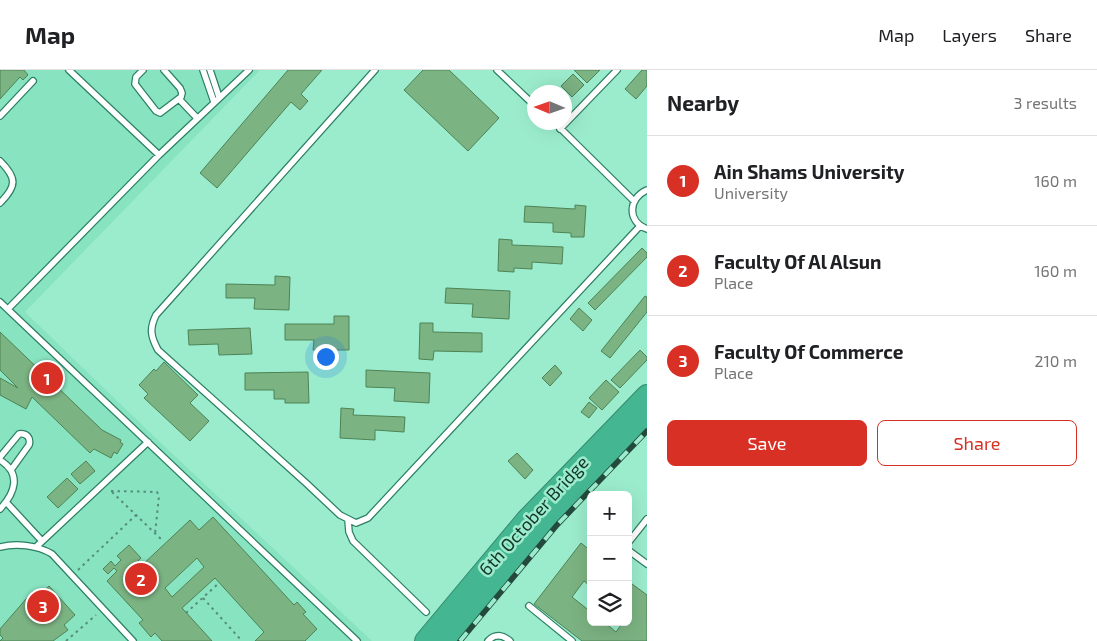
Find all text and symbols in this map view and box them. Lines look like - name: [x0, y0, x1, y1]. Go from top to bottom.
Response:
- text: Map: [25, 20, 75, 49]
- text: Map: [878, 24, 914, 46]
- text: Layers: [942, 24, 997, 46]
- text: Share: [1025, 24, 1072, 46]
- north arrow: [527, 85, 572, 130]
- text: Nearby: [667, 90, 739, 115]
- text: 3 results: [1014, 93, 1077, 112]
- text: Ain Shams University: [714, 160, 904, 183]
- text: 1: [680, 171, 686, 190]
- text: 160 m: [1034, 171, 1077, 190]
- text: University: [714, 183, 788, 202]
- text: Faculty Of Al Alsun: [714, 250, 882, 273]
- text: 2: [678, 261, 688, 280]
- text: 160 m: [1034, 261, 1077, 280]
- text: Place: [714, 273, 753, 292]
- text: Faculty Of Commerce: [714, 340, 903, 363]
- your location: [313, 344, 339, 370]
- text: 3: [678, 351, 688, 370]
- text: 210 m: [1034, 351, 1077, 370]
- pin: 1: [31, 359, 63, 397]
- text: Place: [714, 363, 753, 382]
- button: Save: [667, 420, 867, 466]
- button: Share: [877, 420, 1077, 466]
- street label: 6th October Bridge: [474, 451, 593, 580]
- map controls: [587, 491, 632, 626]
- button: +: [587, 491, 632, 536]
- button: −: [587, 536, 632, 581]
- pin: 2: [125, 560, 157, 598]
- button: layers: [587, 581, 632, 626]
- pin: 3: [27, 587, 59, 625]

